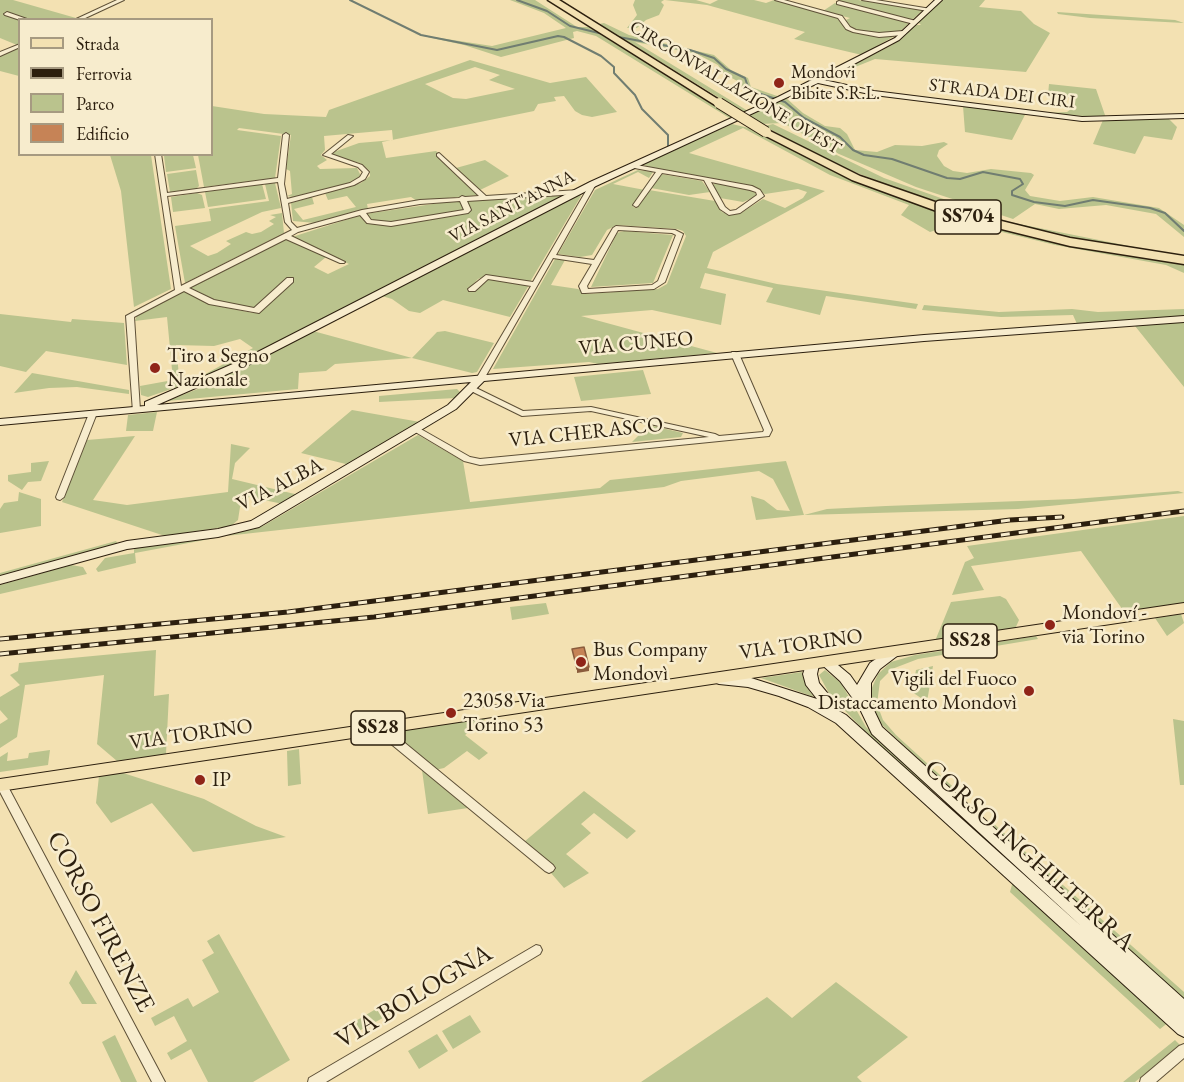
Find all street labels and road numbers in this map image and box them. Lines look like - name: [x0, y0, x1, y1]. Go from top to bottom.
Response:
- street label: CIRCONVALLAZIONE OVEST: [625, 16, 845, 160]
- street label: STRADA DEI CIRI: [928, 74, 1076, 114]
- street label: VIA SANT'ANNA: [445, 166, 579, 248]
- road number: SS704: [935, 200, 1001, 234]
- street label: VIA CUNEO: [578, 326, 694, 362]
- street label: VIA CHERASCO: [508, 412, 664, 454]
- street label: VIA ALBA: [233, 453, 327, 517]
- street label: VIA TORINO: [738, 624, 864, 666]
- road number: SS28: [943, 624, 997, 658]
- road number: SS28: [351, 711, 405, 745]
- street label: VIA TORINO: [128, 714, 254, 756]
- street label: CORSO INGHILTERRA: [917, 753, 1141, 959]
- street label: CORSO FIRENZE: [39, 826, 161, 1018]
- street label: VIA BOLOGNA: [330, 938, 498, 1056]

